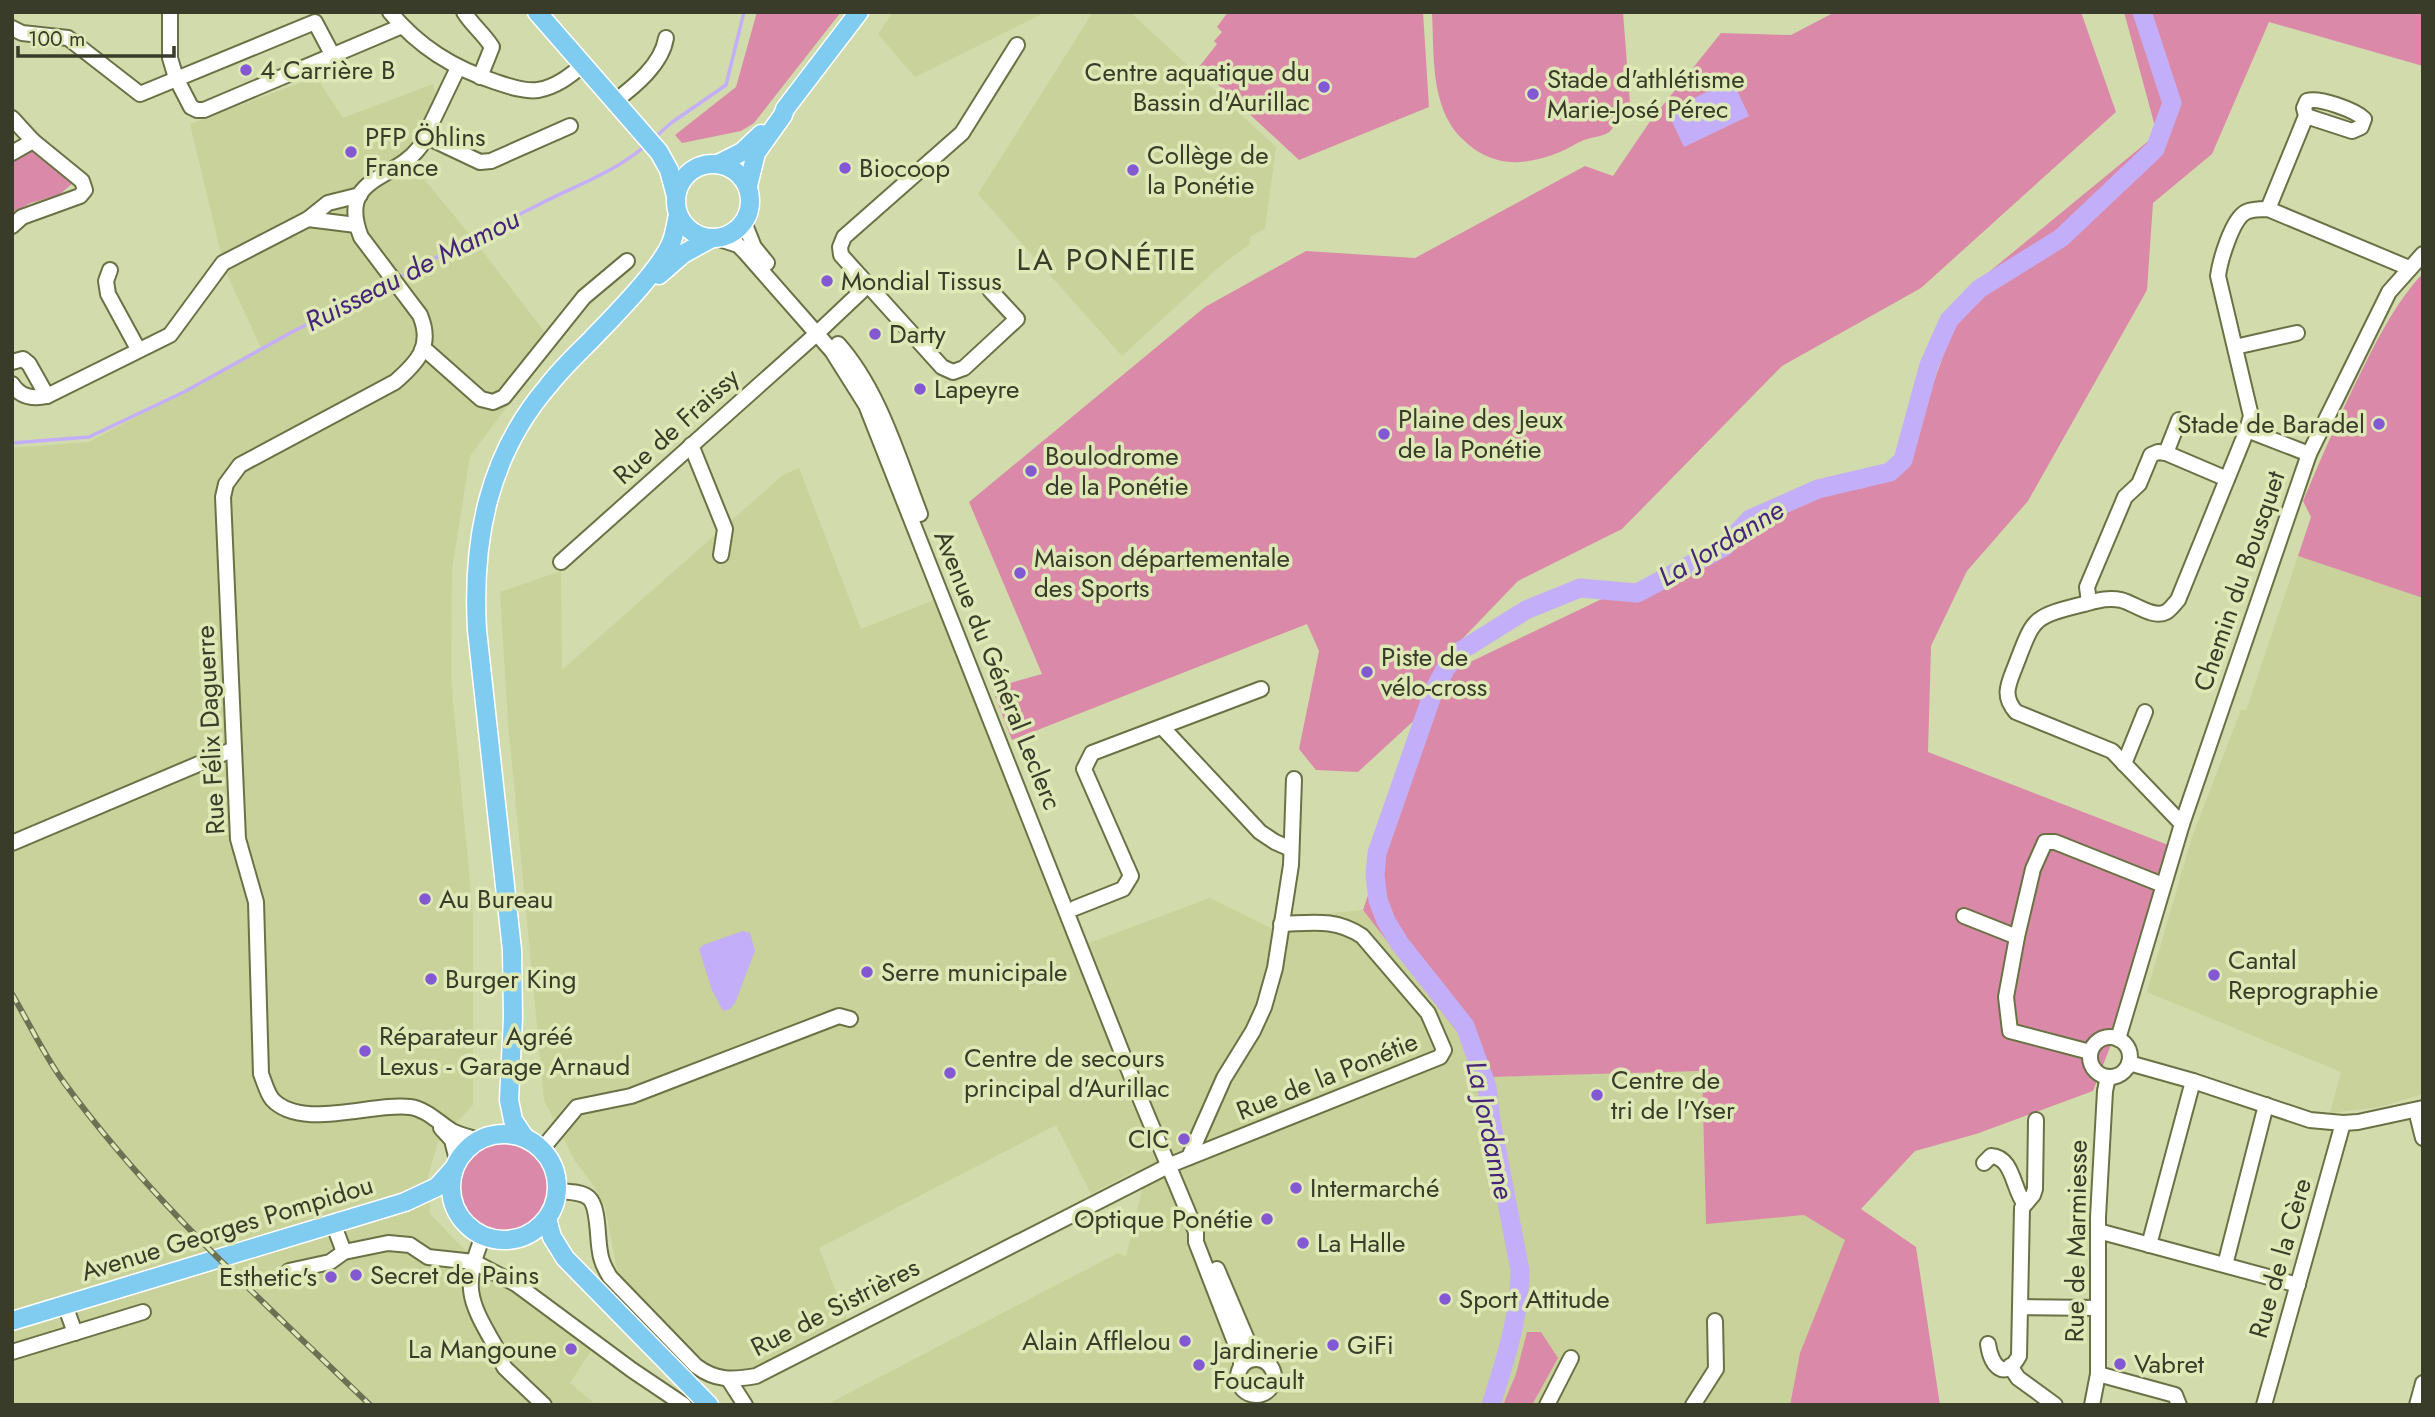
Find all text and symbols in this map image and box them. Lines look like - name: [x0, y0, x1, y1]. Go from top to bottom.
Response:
- scale bar: [18, 14, 173, 58]
- text: 100 m: [28, 24, 85, 54]
- place label: 4 Carrière B: [260, 51, 396, 89]
- place label: Centre aquatique du Bassin d'Aurillac: [1085, 53, 1310, 121]
- place label: Stade d'athlétisme Marie-José Pérec: [1547, 60, 1745, 128]
- marker: 4 Carrière B: [238, 62, 254, 78]
- marker: Centre aquatique du Bassin d'Aurillac: [1316, 79, 1332, 95]
- marker: Stade d'athlétisme Marie-José Pérec: [1525, 86, 1541, 102]
- place label: PFP Öhlins France: [365, 118, 485, 186]
- place label: Collège de la Ponétie: [1147, 136, 1269, 204]
- marker: PFP Öhlins France: [343, 144, 359, 160]
- place label: Biocoop: [859, 149, 950, 187]
- marker: Biocoop: [837, 160, 853, 176]
- marker: Collège de la Ponétie: [1125, 162, 1141, 178]
- water label: Ruisseau de Mamou: [297, 198, 527, 342]
- district label: LA PONÉTIE: [1017, 238, 1197, 281]
- place label: Mondial Tissus: [841, 262, 1002, 300]
- marker: Mondial Tissus: [819, 273, 835, 289]
- place label: Darty: [889, 315, 946, 353]
- marker: Darty: [867, 326, 883, 342]
- street label: Rue de Fraissy: [604, 359, 748, 493]
- place label: Lapeyre: [934, 370, 1019, 408]
- marker: Lapeyre: [912, 381, 928, 397]
- place label: Plaine des Jeux de la Ponétie: [1398, 400, 1563, 468]
- place label: Stade de Baradel: [2177, 405, 2365, 443]
- marker: Stade de Baradel: [2371, 416, 2387, 432]
- marker: Plaine des Jeux de la Ponétie: [1376, 426, 1392, 442]
- place label: Boulodrome de la Ponétie: [1045, 437, 1188, 505]
- marker: Boulodrome de la Ponétie: [1023, 463, 1039, 479]
- street label: Chemin du Bousquet: [2184, 465, 2295, 696]
- water label: La Jordanne: [1650, 489, 1792, 597]
- street label: Avenue du Général Leclerc: [924, 524, 1072, 816]
- place label: Maison départementale des Sports: [1034, 539, 1290, 607]
- marker: Maison départementale des Sports: [1012, 565, 1028, 581]
- street label: Rue Félix Daguerre: [186, 624, 234, 836]
- place label: Piste de vélo-cross: [1381, 638, 1487, 706]
- marker: Piste de vélo-cross: [1359, 664, 1375, 680]
- place label: Au Bureau: [439, 880, 553, 918]
- marker: Au Bureau: [417, 891, 433, 907]
- place label: Cantal Reprographie: [2228, 941, 2378, 1009]
- place label: Serre municipale: [881, 953, 1068, 991]
- place label: Burger King: [445, 960, 577, 998]
- marker: Serre municipale: [859, 964, 875, 980]
- marker: Cantal Reprographie: [2206, 967, 2222, 983]
- marker: Burger King: [423, 971, 439, 987]
- place label: Réparateur Agréé Lexus - Garage Arnaud: [379, 1017, 630, 1085]
- street label: Rue de la Ponétie: [1231, 1022, 1423, 1130]
- place label: Centre de secours principal d'Aurillac: [964, 1039, 1170, 1107]
- marker: Réparateur Agréé Lexus - Garage Arnaud: [357, 1043, 373, 1059]
- water label: La Jordanne: [1455, 1057, 1525, 1203]
- place label: Centre de tri de l'Yser: [1611, 1061, 1735, 1129]
- marker: Centre de secours principal d'Aurillac: [942, 1065, 958, 1081]
- marker: Centre de tri de l'Yser: [1589, 1087, 1605, 1103]
- place label: CIC: [1128, 1120, 1170, 1158]
- marker: CIC: [1176, 1131, 1192, 1147]
- street label: Rue de Marmiesse: [2055, 1139, 2097, 1343]
- street label: Avenue Georges Pompidou: [76, 1165, 378, 1291]
- place label: Intermarché: [1310, 1169, 1439, 1207]
- street label: Rue de la Cère: [2239, 1174, 2321, 1342]
- marker: Intermarché: [1288, 1180, 1304, 1196]
- place label: Optique Ponétie: [1074, 1200, 1253, 1238]
- marker: Optique Ponétie: [1259, 1211, 1275, 1227]
- place label: La Halle: [1317, 1224, 1405, 1262]
- marker: La Halle: [1295, 1235, 1311, 1251]
- street label: Rue de Sistrières: [744, 1248, 926, 1366]
- place label: Secret de Pains: [370, 1256, 539, 1294]
- place label: Esthetic's: [219, 1258, 317, 1296]
- marker: Secret de Pains: [348, 1267, 364, 1283]
- marker: Esthetic's: [323, 1269, 339, 1285]
- place label: Sport Attitude: [1459, 1280, 1610, 1318]
- marker: Sport Attitude: [1437, 1291, 1453, 1307]
- place label: Alain Afflelou: [1022, 1322, 1171, 1360]
- place label: GiFi: [1347, 1326, 1394, 1364]
- place label: La Mangoune: [408, 1330, 557, 1368]
- place label: Jardinerie Foucault: [1210, 1331, 1318, 1399]
- marker: Alain Afflelou: [1177, 1333, 1193, 1349]
- marker: GiFi: [1325, 1337, 1341, 1353]
- marker: La Mangoune: [563, 1341, 579, 1357]
- place label: Vabret: [2134, 1345, 2205, 1383]
- marker: Vabret: [2112, 1356, 2128, 1372]
- marker: Jardinerie Foucault: [1191, 1357, 1207, 1373]

